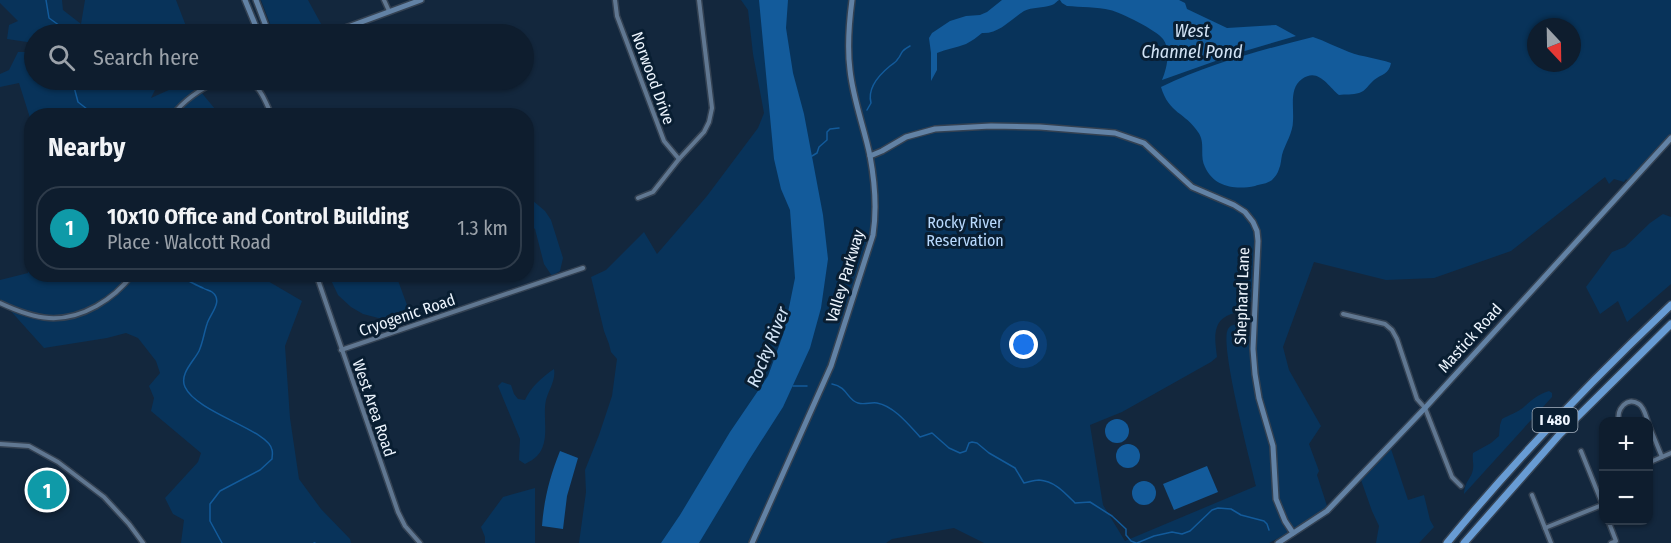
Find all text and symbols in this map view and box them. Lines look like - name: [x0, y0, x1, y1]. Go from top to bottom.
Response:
- north arrow: [1527, 18, 1581, 72]
- water label: West Channel Pond: [1142, 20, 1243, 63]
- search box: [24, 24, 534, 90]
- street label: Norwood Drive: [627, 29, 679, 127]
- icon: search: [45, 41, 78, 74]
- text: Search here: [93, 44, 199, 71]
- text: Nearby: [48, 132, 125, 163]
- text: 10x10 Office and Control Building: [107, 203, 409, 230]
- park label: Rocky River Reservation: [926, 213, 1004, 250]
- text: 1: [65, 216, 74, 240]
- text: 1.3 km: [457, 216, 508, 240]
- street label: Valley Parkway: [822, 227, 868, 325]
- text: Place · Walcott Road: [107, 230, 271, 254]
- street label: Shephard Lane: [1231, 247, 1253, 345]
- street label: Cryogenic Road: [356, 290, 458, 340]
- street label: Mastick Road: [1434, 300, 1506, 376]
- water label: Rocky River: [742, 303, 794, 390]
- your location: [1009, 330, 1038, 359]
- street label: West Area Road: [348, 357, 400, 459]
- road number: I 480: [1532, 408, 1578, 432]
- map controls: [1599, 417, 1653, 525]
- button: +: [1599, 417, 1653, 471]
- pin: 1: [28, 468, 66, 512]
- button: −: [1599, 471, 1653, 525]

